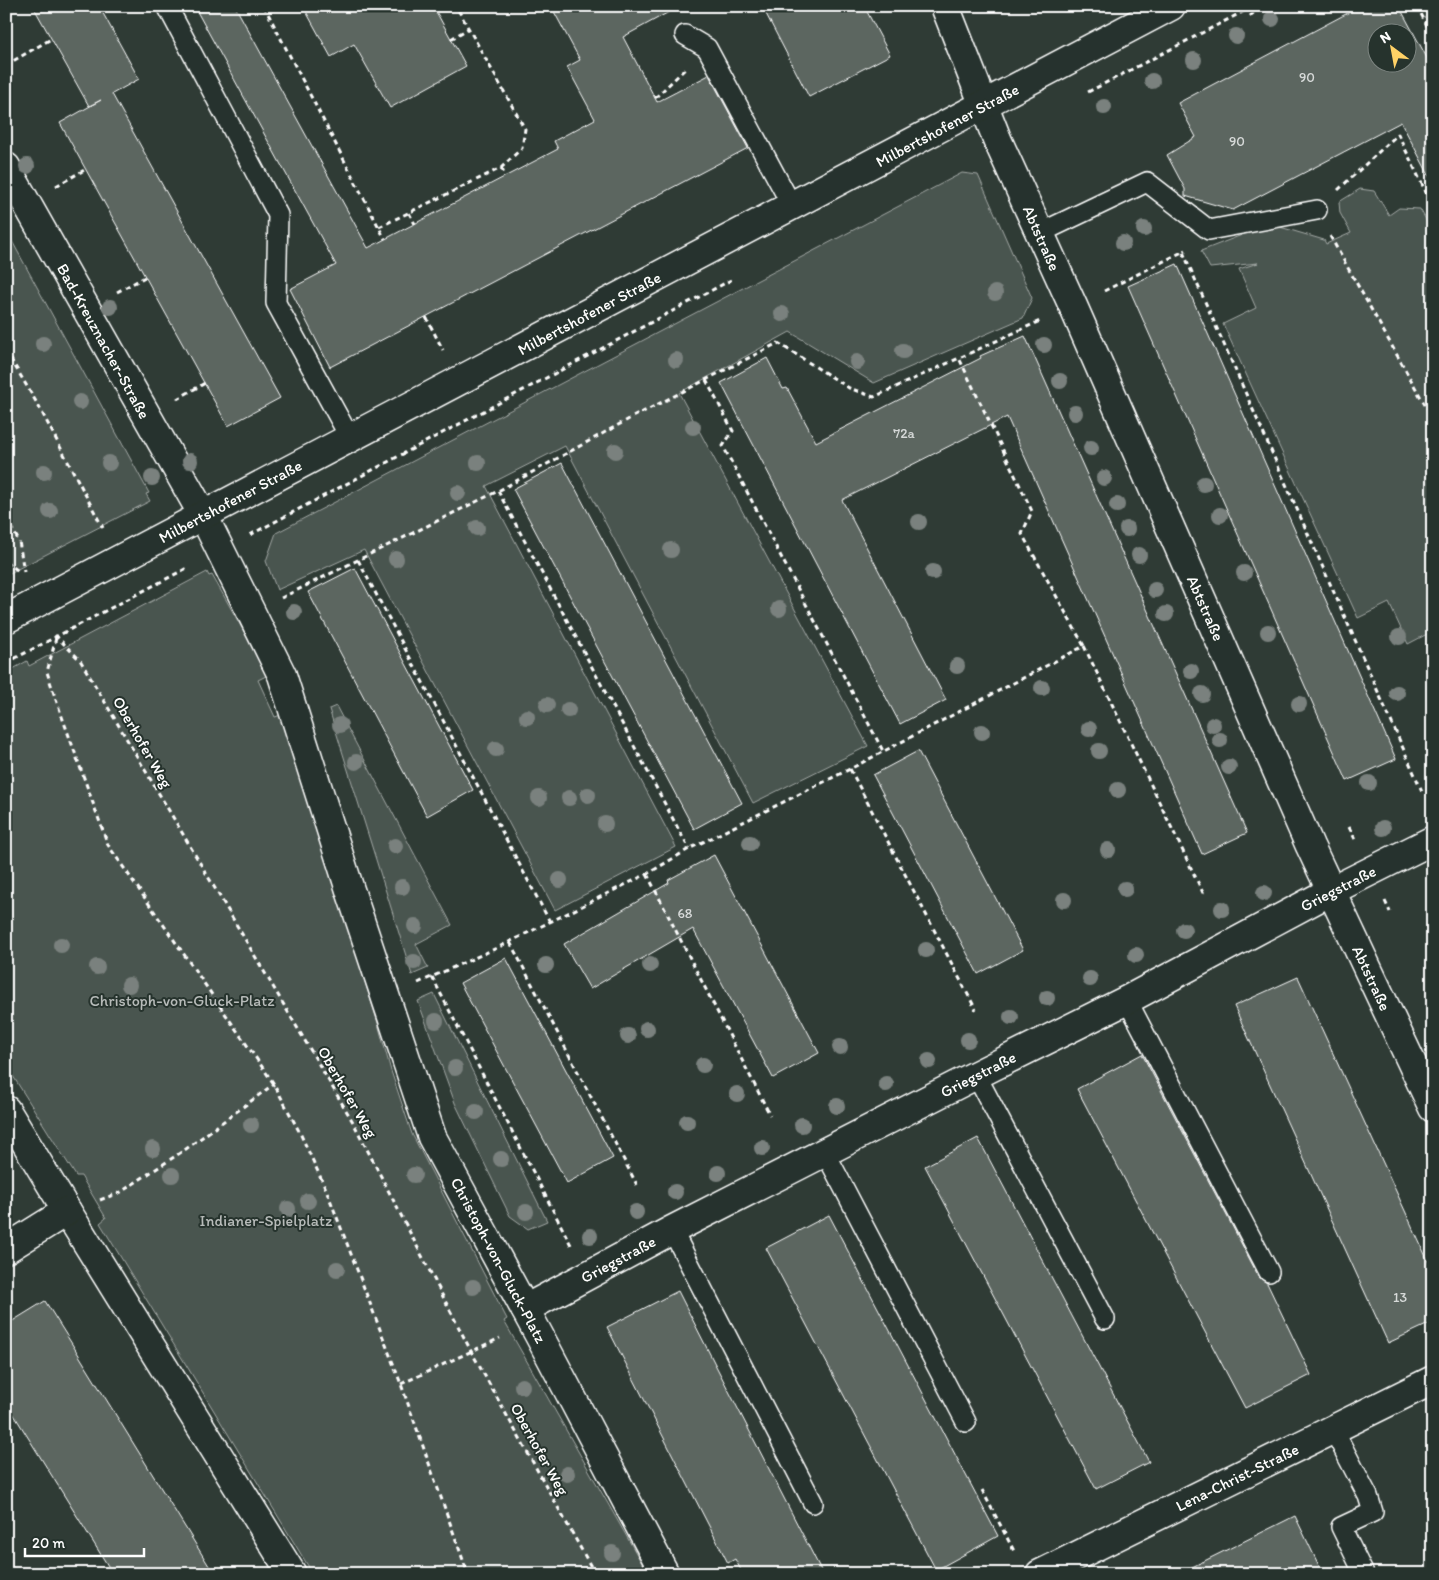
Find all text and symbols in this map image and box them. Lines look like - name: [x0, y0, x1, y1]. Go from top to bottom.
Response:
- north arrow: [1366, 22, 1416, 72]
- text: N: [1377, 28, 1394, 47]
- house number: 90: [1299, 69, 1315, 86]
- street label: Milbertshofener Straße: [872, 80, 1022, 171]
- house number: 90: [1229, 133, 1245, 150]
- street label: Abtstraße: [1019, 203, 1064, 274]
- street label: Bad-Kreuznacher-Straße: [53, 260, 154, 422]
- street label: Milbertshofener Straße: [514, 268, 664, 359]
- house number: 72a: [893, 425, 916, 442]
- street label: Milbertshofener Straße: [155, 456, 305, 547]
- street label: Abtstraße: [1183, 573, 1228, 644]
- street label: Oberhofer Weg: [109, 693, 177, 792]
- street label: Griegstraße: [1297, 861, 1379, 916]
- house number: 68: [677, 905, 693, 922]
- street label: Abtstraße: [1348, 943, 1395, 1014]
- park label: Christoph-von-Gluck-Platz: [90, 991, 275, 1010]
- street label: Oberhofer Weg: [314, 1043, 382, 1142]
- street label: Griegstraße: [937, 1047, 1019, 1102]
- street label: Christoph-von-Gluck-Platz: [447, 1174, 551, 1347]
- park label: Indianer-Spielplatz: [200, 1211, 333, 1230]
- street label: Griegstraße: [577, 1232, 659, 1287]
- house number: 13: [1393, 1289, 1407, 1306]
- street label: Oberhofer Weg: [506, 1400, 573, 1499]
- street label: Lena-Christ-Straße: [1173, 1439, 1302, 1515]
- scale bar: [25, 1525, 144, 1557]
- text: 20 m: [32, 1534, 66, 1552]

